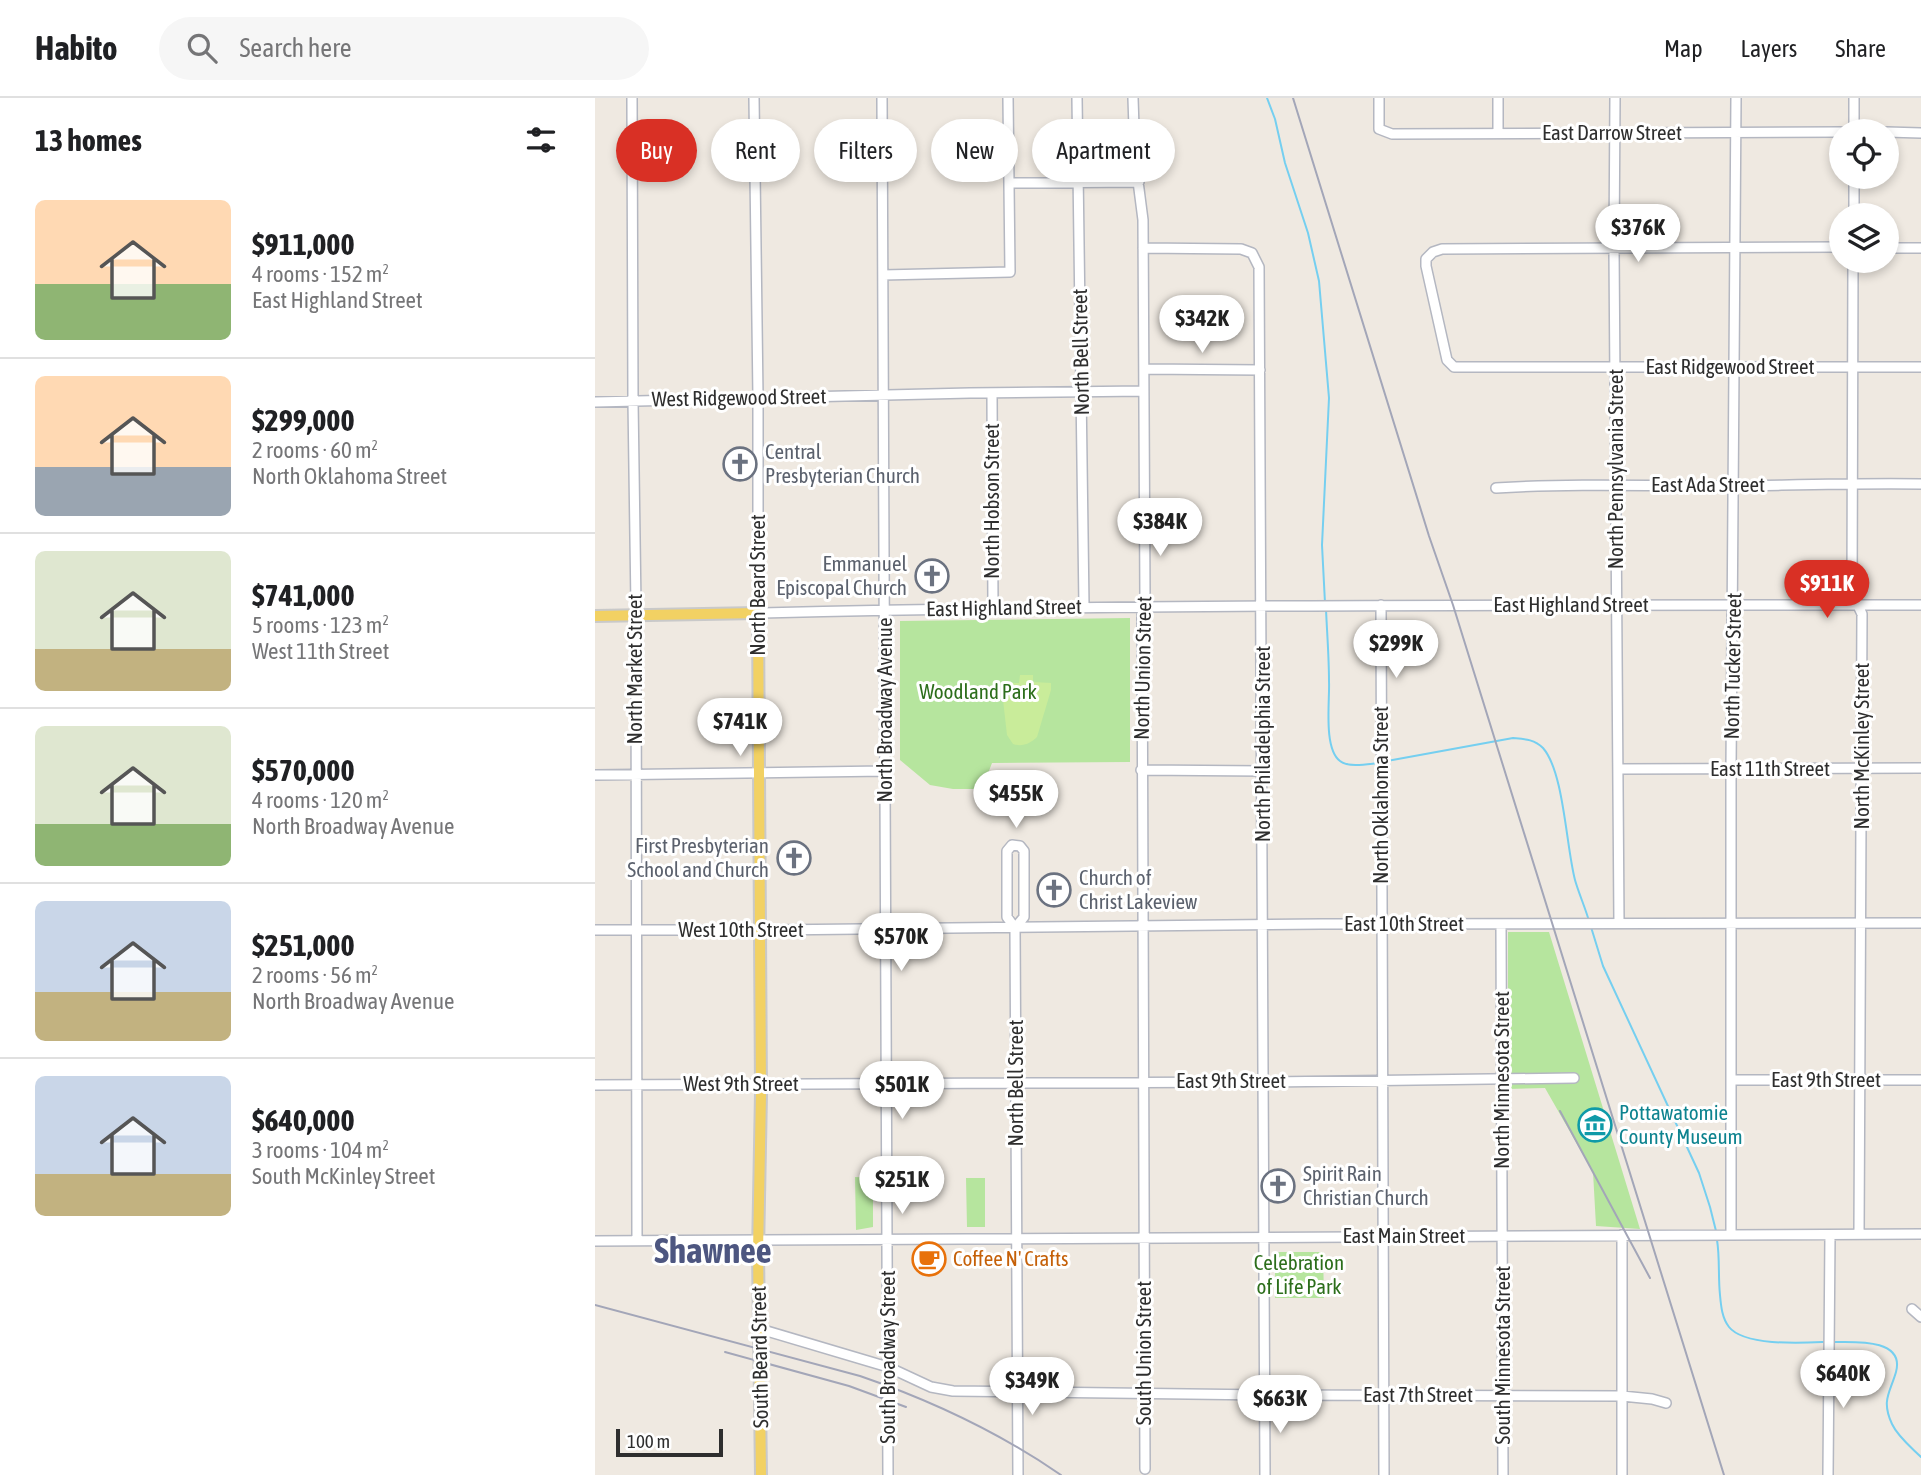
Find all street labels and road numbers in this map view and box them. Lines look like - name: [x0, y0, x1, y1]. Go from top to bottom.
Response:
- street label: East Darrow Street: [1542, 120, 1682, 144]
- street label: North Bell Street: [1067, 288, 1093, 416]
- street label: East Ridgewood Street: [1645, 354, 1815, 378]
- street label: North Pennsylvania Street: [1603, 369, 1627, 569]
- street label: West Ridgewood Street: [651, 383, 827, 411]
- street label: North Hobson Street: [979, 423, 1003, 579]
- street label: East Ada Street: [1651, 472, 1765, 496]
- street label: North Beard Street: [745, 514, 769, 656]
- street label: East Highland Street: [1493, 592, 1649, 616]
- street label: North Tucker Street: [1719, 592, 1745, 740]
- street label: North Market Street: [622, 594, 646, 744]
- street label: East Highland Street: [926, 594, 1082, 620]
- street label: North Union Street: [1129, 596, 1155, 740]
- street label: North Broadway Avenue: [872, 618, 896, 802]
- street label: North Philadelphia Street: [1250, 646, 1274, 842]
- street label: North McKinley Street: [1849, 663, 1873, 829]
- street label: North Oklahoma Street: [1368, 706, 1392, 884]
- street label: East 11th Street: [1710, 756, 1830, 780]
- street label: East 10th Street: [1344, 911, 1464, 935]
- street label: West 10th Street: [678, 917, 804, 941]
- street label: North Minnesota Street: [1489, 991, 1513, 1169]
- street label: North Bell Street: [1003, 1020, 1027, 1146]
- street label: East 9th Street: [1771, 1067, 1881, 1091]
- street label: East 9th Street: [1176, 1068, 1286, 1092]
- street label: West 9th Street: [683, 1071, 799, 1095]
- street label: East Main Street: [1343, 1223, 1465, 1247]
- street label: South Minnesota Street: [1490, 1266, 1514, 1444]
- street label: South Broadway Street: [875, 1270, 899, 1444]
- street label: South Union Street: [1131, 1281, 1155, 1425]
- street label: South Beard Street: [746, 1286, 772, 1428]
- street label: East 7th Street: [1363, 1382, 1473, 1406]

